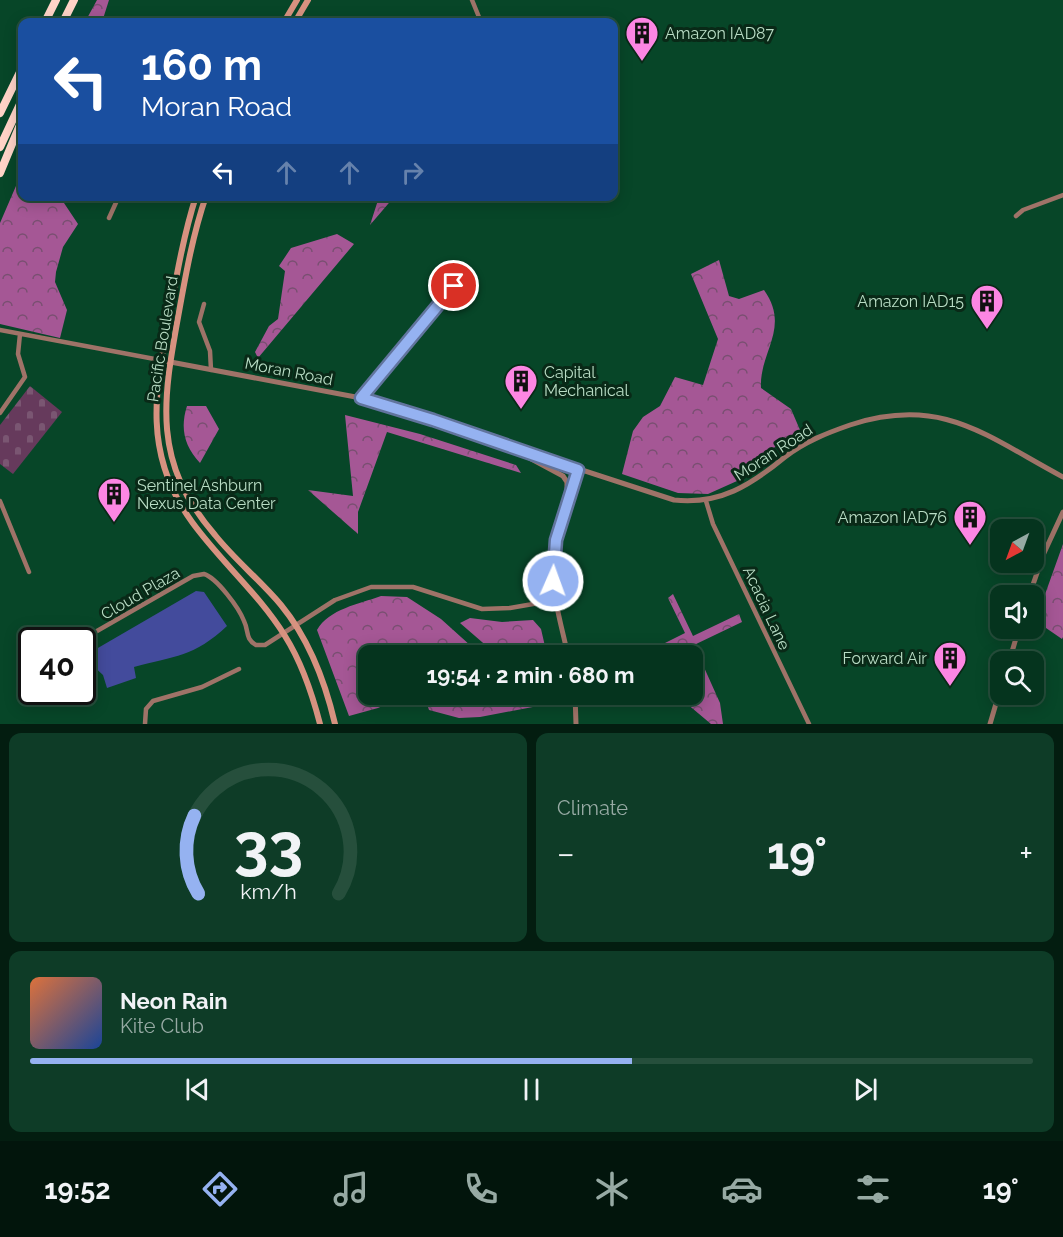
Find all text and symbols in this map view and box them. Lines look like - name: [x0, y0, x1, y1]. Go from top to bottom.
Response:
- building icon: Amazon IAD87: [624, 15, 660, 62]
- place label: Amazon IAD87: [665, 24, 775, 43]
- text: 160 m: [141, 41, 262, 90]
- icon: left: [42, 42, 120, 120]
- text: Moran Road: [141, 91, 292, 122]
- icon: left: [207, 156, 240, 189]
- icon: ahead: [270, 156, 303, 189]
- icon: ahead: [333, 156, 366, 189]
- icon: right: [396, 156, 429, 189]
- pin: [428, 260, 479, 311]
- icon: arrive: [437, 269, 470, 302]
- street label: Pacific Boulevard: [143, 275, 182, 403]
- building icon: Amazon IAD15: [969, 283, 1005, 330]
- place label: Amazon IAD15: [857, 292, 964, 311]
- street label: Moran Road: [243, 354, 335, 389]
- building icon: Capital Mechanical: [503, 363, 539, 410]
- place label: Capital Mechanical: [544, 363, 629, 400]
- street label: Moran Road: [731, 420, 816, 485]
- building icon: Sentinel Ashburn Nexus Data Center: [96, 476, 132, 523]
- place label: Sentinel Ashburn Nexus Data Center: [137, 476, 276, 513]
- building icon: Amazon IAD76: [952, 499, 988, 546]
- place label: Amazon IAD76: [838, 508, 947, 527]
- north arrow: [990, 519, 1044, 573]
- map controls: [990, 519, 1044, 705]
- position arrow: [521, 549, 585, 613]
- street label: Cloud Plaza: [97, 563, 183, 624]
- street label: Acacia Lane: [739, 563, 794, 653]
- button: sound: [990, 585, 1044, 639]
- speed limit sign: 40: [18, 627, 96, 705]
- building icon: Forward Air: [932, 640, 968, 687]
- place label: Forward Air: [843, 649, 927, 668]
- button: search: [990, 651, 1044, 705]
- text: 19:54 · 2 min · 680 m: [426, 662, 635, 688]
- text: Climate: [557, 796, 628, 820]
- text: 33: [233, 809, 303, 883]
- text: 19°: [767, 827, 827, 880]
- text: −: [557, 834, 575, 873]
- text: +: [1019, 834, 1033, 873]
- text: km/h: [240, 880, 296, 905]
- text: Neon Rain: [120, 988, 228, 1014]
- text: Kite Club: [120, 1014, 204, 1038]
- icon: previous: [181, 1073, 214, 1106]
- icon: pause: [515, 1073, 548, 1106]
- icon: next: [849, 1073, 882, 1106]
- icon: directions: [199, 1168, 241, 1210]
- icon: music: [330, 1168, 372, 1210]
- icon: phone: [460, 1168, 502, 1210]
- icon: climate: [591, 1168, 633, 1210]
- icon: car: [721, 1168, 763, 1210]
- icon: filters: [852, 1168, 894, 1210]
- text: 19:52: [44, 1174, 110, 1205]
- text: 19°: [982, 1174, 1019, 1205]

